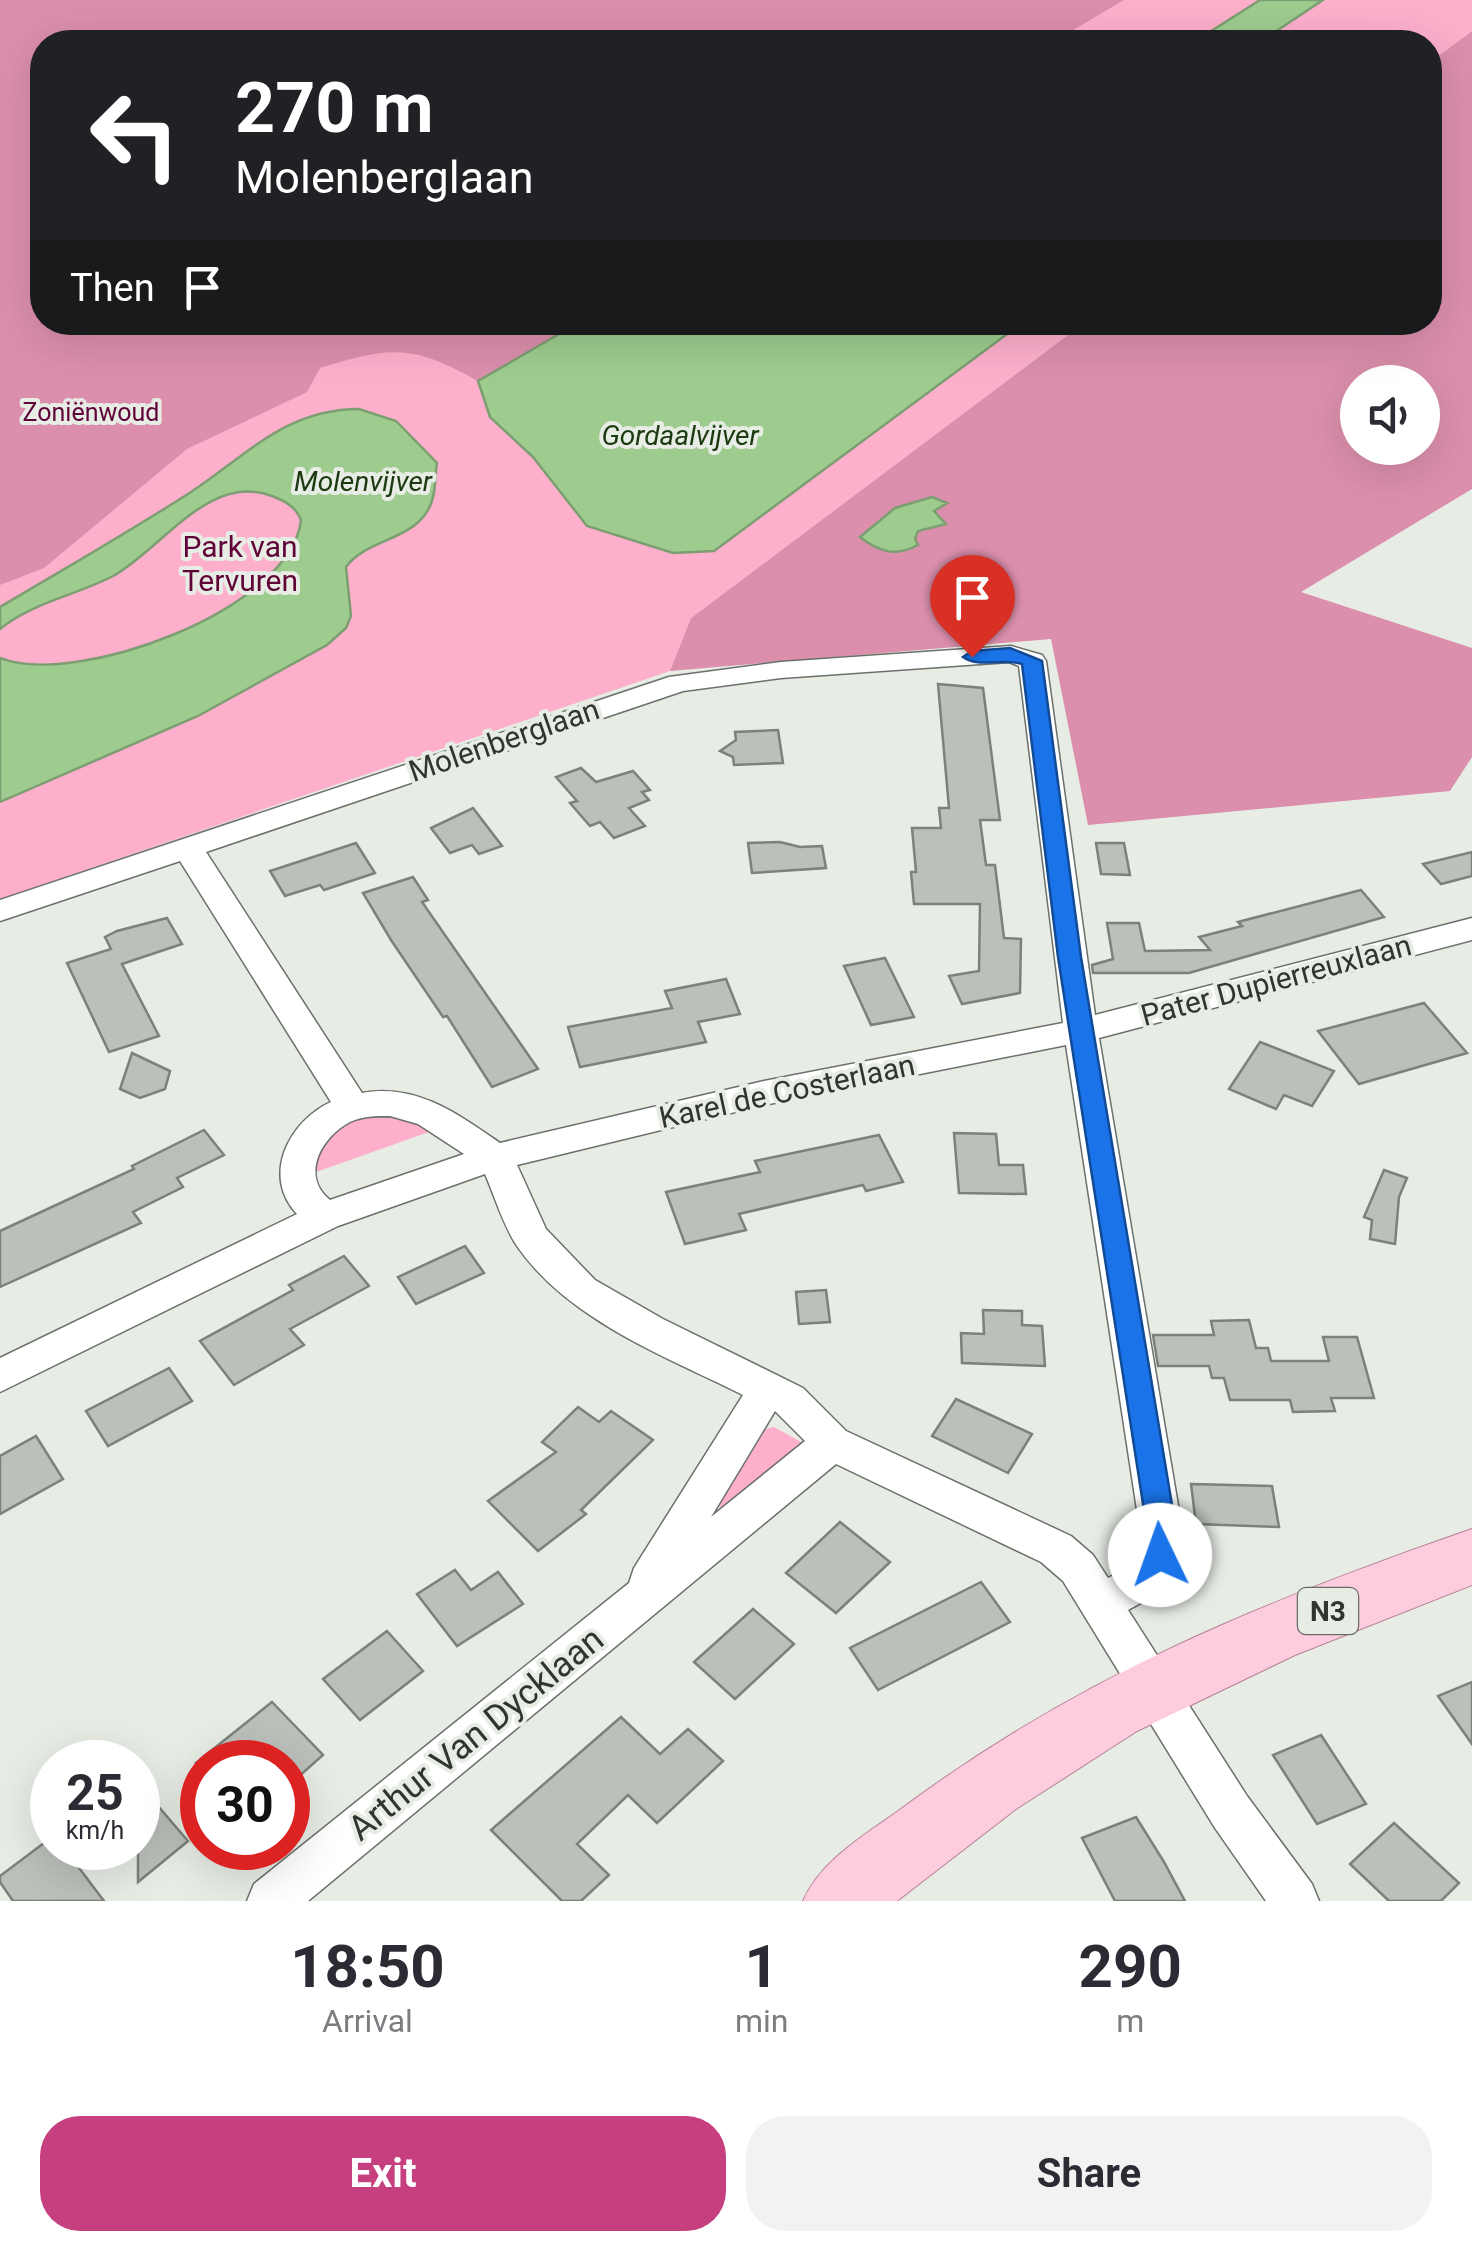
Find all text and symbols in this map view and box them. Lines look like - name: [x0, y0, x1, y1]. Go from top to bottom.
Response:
- text: 270 m: [235, 67, 434, 149]
- icon: left: [70, 70, 200, 200]
- text: Molenberglaan: [235, 151, 534, 204]
- icon: arrive: [175, 260, 230, 315]
- text: Then: [70, 266, 155, 310]
- map controls: [1340, 365, 1440, 465]
- button: sound: [1340, 365, 1440, 465]
- park label: Zoniënwoud: [23, 398, 159, 427]
- water label: Gordaalvijver: [601, 419, 759, 452]
- water label: Molenvijver: [294, 465, 433, 498]
- park label: Park van Tervuren: [182, 529, 298, 598]
- pin: [930, 555, 1015, 658]
- icon: arrive: [945, 570, 1000, 625]
- street label: Molenberglaan: [404, 691, 604, 789]
- street label: Pater Dupierreuxlaan: [1137, 927, 1415, 1033]
- street label: Karel de Costerlaan: [656, 1047, 918, 1135]
- position arrow: [1108, 1503, 1212, 1607]
- road number: N3: [1298, 1588, 1358, 1634]
- street label: Arthur Van Dycklaan: [340, 1619, 612, 1849]
- speed limit sign: 30: [180, 1740, 310, 1870]
- text: 25: [66, 1764, 124, 1822]
- text: km/h: [66, 1816, 124, 1845]
- text: 18:50: [290, 1931, 445, 2002]
- text: 1: [744, 1931, 779, 2002]
- text: 290: [1079, 1931, 1182, 2002]
- text: Arrival: [322, 2002, 413, 2040]
- text: min: [735, 2002, 788, 2040]
- text: m: [1116, 2002, 1144, 2040]
- button: Exit: [40, 2116, 726, 2231]
- button: Share: [746, 2116, 1432, 2231]

